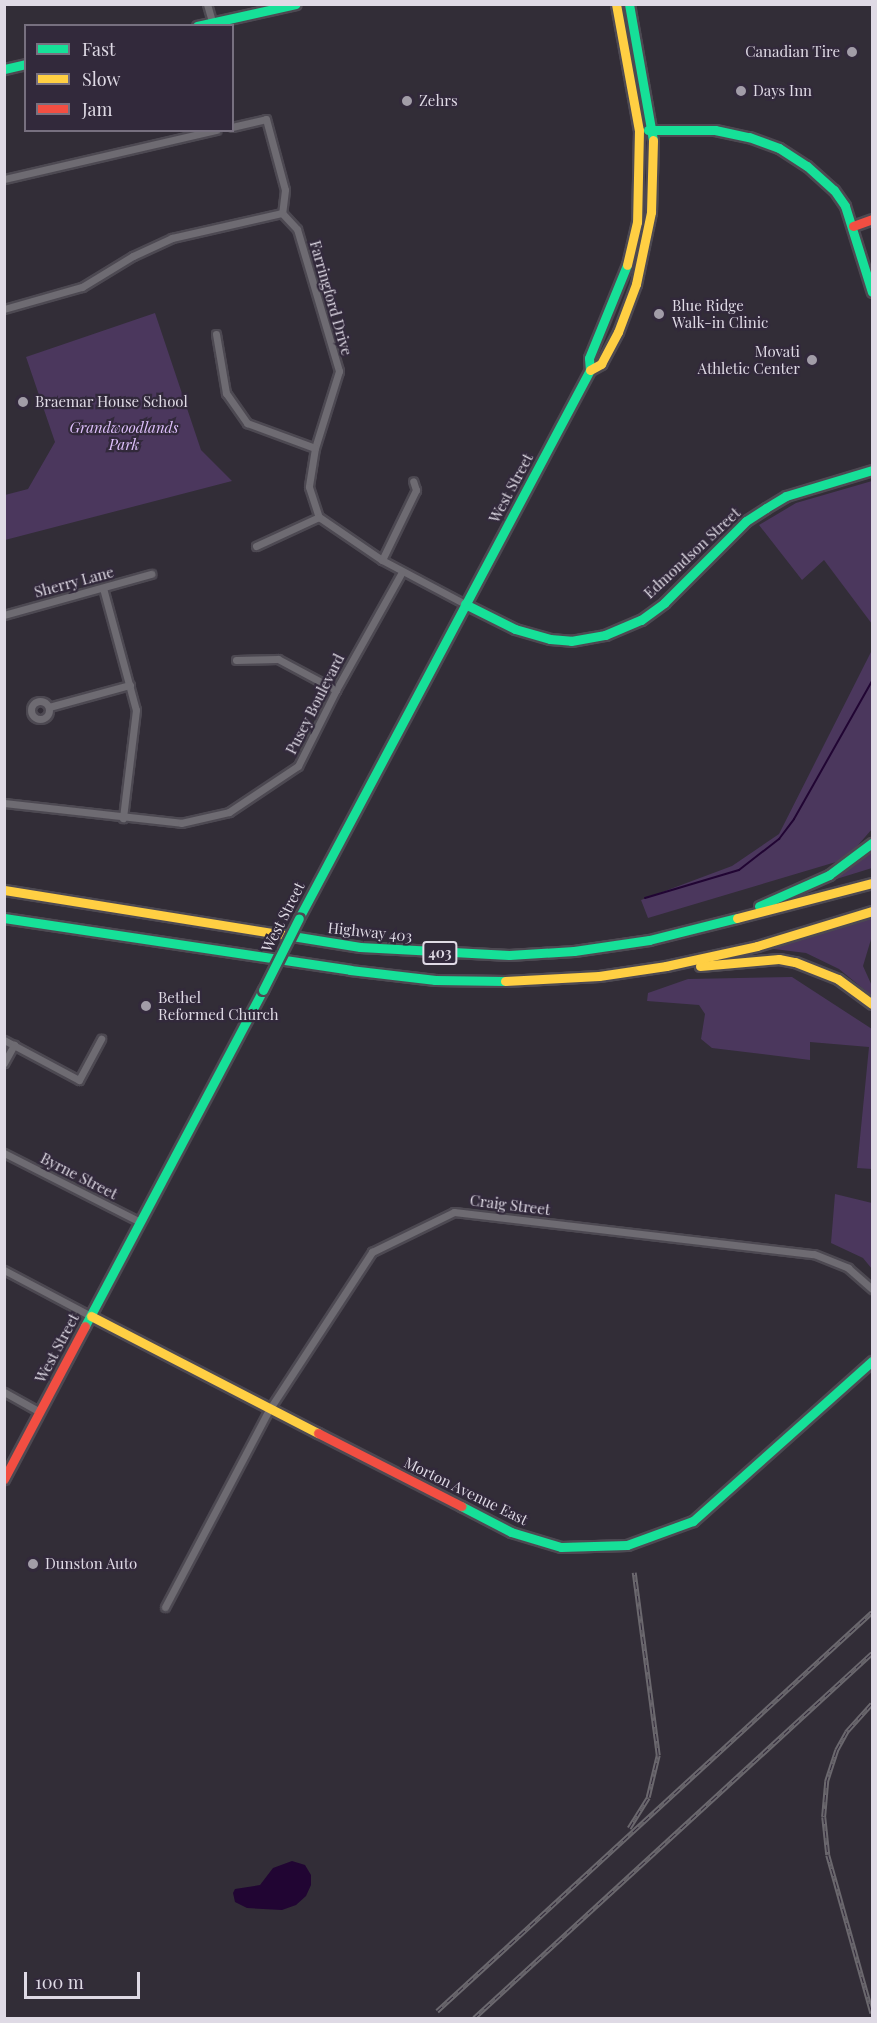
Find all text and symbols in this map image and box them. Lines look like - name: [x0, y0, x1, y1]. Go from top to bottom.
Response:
- legend: [24, 24, 234, 132]
- text: Fast: [82, 37, 115, 61]
- place label: Canadian Tire: [745, 43, 840, 61]
- marker: Canadian Tire: [845, 45, 859, 59]
- text: Slow: [82, 67, 120, 91]
- place label: Days Inn: [753, 82, 812, 100]
- marker: Days Inn: [734, 84, 748, 98]
- place label: Zehrs: [419, 92, 458, 110]
- marker: Zehrs: [400, 94, 414, 108]
- text: Jam: [82, 97, 112, 121]
- street label: Farringford Drive: [306, 238, 356, 358]
- place label: Blue Ridge Walk-in Clinic: [672, 296, 768, 331]
- marker: Blue Ridge Walk-in Clinic: [650, 305, 668, 323]
- place label: Movati Athletic Center: [698, 342, 800, 377]
- marker: Movati Athletic Center: [805, 353, 819, 367]
- place label: Braemar House School: [35, 393, 188, 411]
- marker: Braemar House School: [16, 395, 30, 409]
- park label: Grandwoodlands Park: [70, 418, 178, 453]
- street label: West Street: [485, 450, 537, 526]
- street label: Edmondson Street: [640, 504, 744, 602]
- street label: Sherry Lane: [32, 563, 116, 601]
- street label: Pusey Boulevard: [282, 651, 348, 757]
- street label: West Street: [258, 879, 308, 955]
- street label: Highway 403: [326, 919, 414, 945]
- road number: 403: [422, 942, 458, 964]
- place label: Bethel Reformed Church: [158, 988, 279, 1023]
- marker: Bethel Reformed Church: [139, 999, 153, 1013]
- street label: Byrne Street: [38, 1149, 120, 1203]
- street label: Craig Street: [469, 1191, 551, 1219]
- street label: West Street: [31, 1310, 83, 1386]
- street label: Morton Avenue East: [401, 1453, 531, 1529]
- place label: Dunston Auto: [45, 1555, 138, 1573]
- marker: Dunston Auto: [26, 1557, 40, 1571]
- scale bar: [27, 1960, 142, 1998]
- text: 100 m: [35, 1970, 84, 1994]

